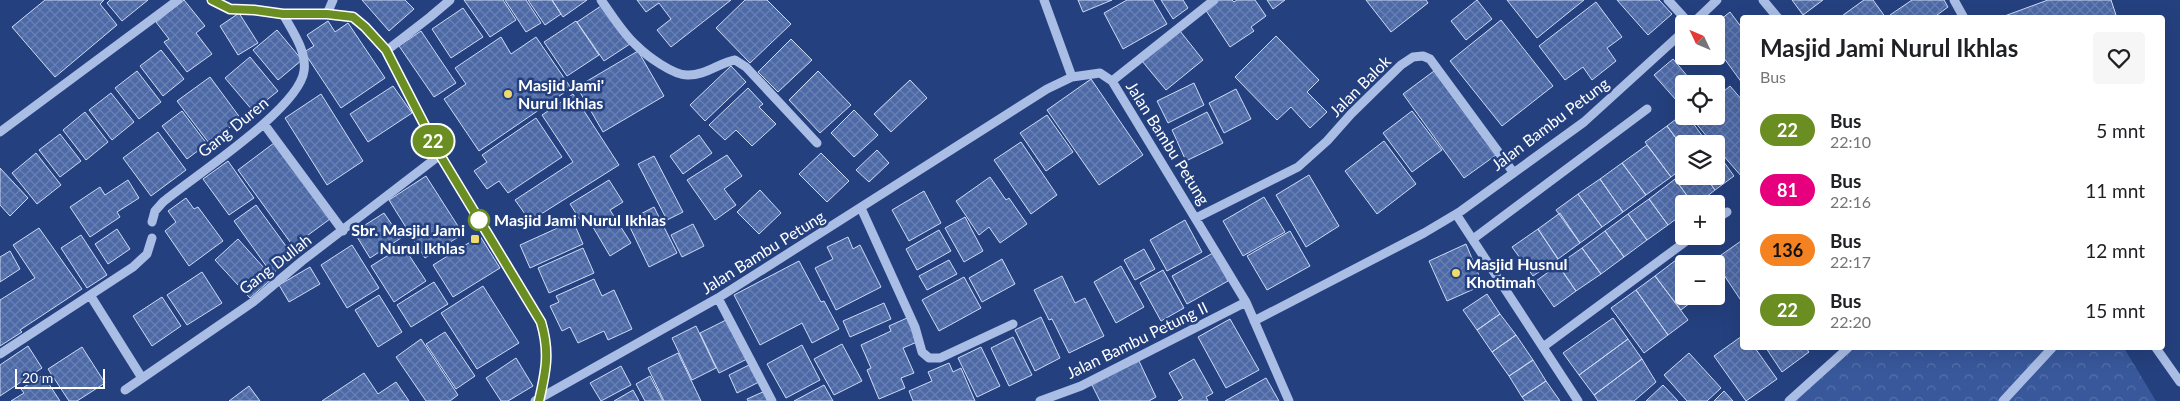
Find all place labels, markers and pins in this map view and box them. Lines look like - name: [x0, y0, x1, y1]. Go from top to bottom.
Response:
- place label: Masjid Jami' Nurul Ikhlas: [518, 75, 604, 112]
- marker: Masjid Jami' Nurul Ikhlas: [502, 88, 514, 100]
- marker: Masjid Jami Nurul Ikhlas: [468, 209, 490, 231]
- place label: Masjid Jami Nurul Ikhlas: [494, 210, 666, 229]
- place label: Sbr. Masjid Jami Nurul Ikhlas: [351, 220, 465, 257]
- marker: Sbr. Masjid Jami Nurul Ikhlas: [469, 233, 481, 245]
- place label: Masjid Husnul Khotimah: [1466, 254, 1567, 291]
- marker: Masjid Husnul Khotimah: [1450, 267, 1462, 279]

